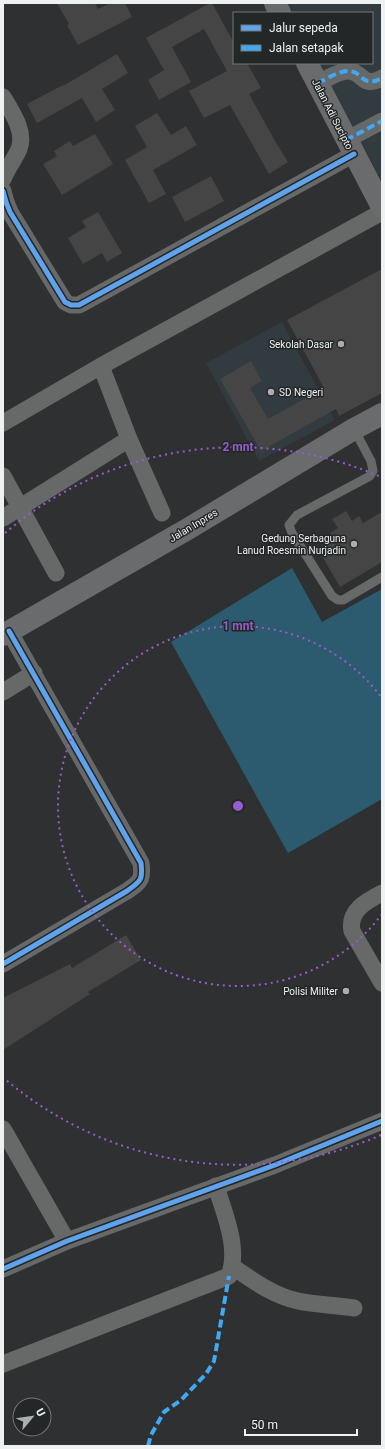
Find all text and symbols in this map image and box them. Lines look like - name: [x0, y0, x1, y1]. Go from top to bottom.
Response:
- legend: [233, 12, 373, 64]
- text: Jalur sepeda: [269, 21, 338, 35]
- text: Jalan setapak: [269, 41, 344, 55]
- street label: Jalan Adi Sucipto: [310, 77, 355, 152]
- place label: Sekolah Dasar: [269, 339, 334, 350]
- marker: Sekolah Dasar: [336, 339, 346, 349]
- marker: SD Negeri: [266, 387, 276, 397]
- place label: SD Negeri: [279, 387, 323, 398]
- text: 2 mnt: [222, 440, 254, 454]
- street label: Jalan Inpres: [167, 507, 219, 544]
- place label: Gedung Serbaguna Lanud Roesmin Nurjadin: [237, 533, 346, 556]
- marker: Gedung Serbaguna Lanud Roesmin Nurjadin: [349, 539, 359, 549]
- text: 1 mnt: [222, 619, 254, 633]
- centre of rings: [231, 799, 245, 813]
- place label: Polisi Militer: [283, 986, 339, 997]
- marker: Polisi Militer: [341, 986, 351, 996]
- north arrow: [12, 1397, 52, 1437]
- text: U: [33, 1406, 48, 1419]
- scale bar: [245, 1411, 357, 1437]
- text: 50 m: [251, 1418, 278, 1432]

